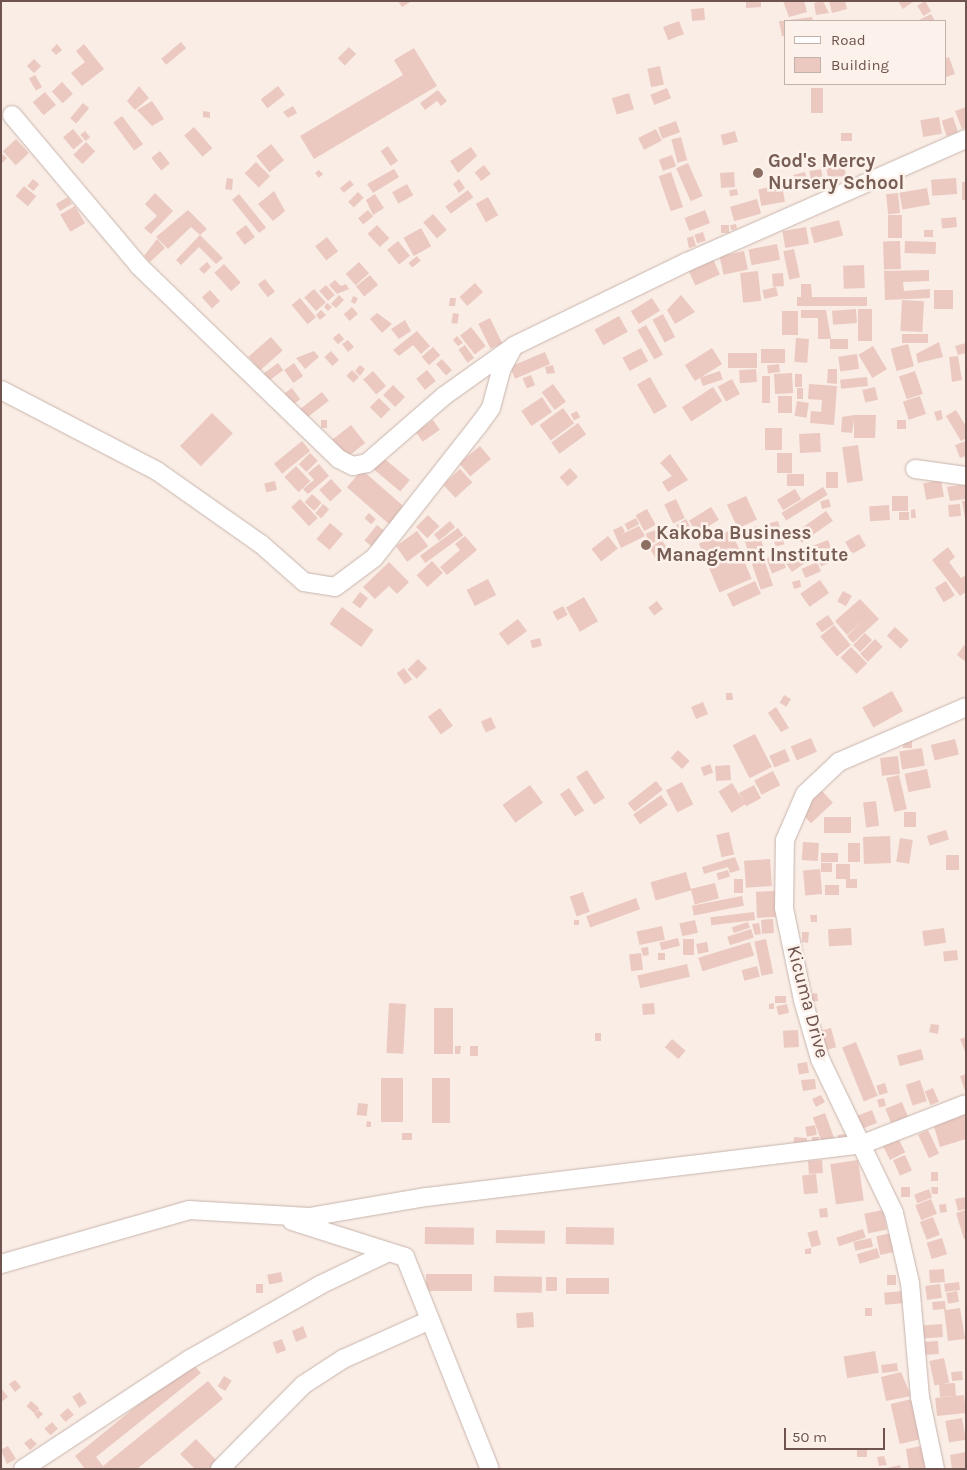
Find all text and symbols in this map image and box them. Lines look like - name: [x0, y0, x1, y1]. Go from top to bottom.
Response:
- legend: [784, 20, 947, 85]
- text: Road: [831, 31, 866, 49]
- text: Building: [831, 56, 889, 74]
- place label: God's Mercy Nursery School: [768, 151, 904, 195]
- marker: God's Mercy Nursery School: [752, 167, 764, 179]
- place label: Kakoba Business Managemnt Institute: [656, 523, 848, 567]
- marker: Kakoba Business Managemnt Institute: [640, 539, 652, 551]
- street label: Kicuma Drive: [781, 943, 833, 1061]
- scale bar: [787, 1418, 888, 1450]
- text: 50 m: [792, 1428, 827, 1446]

